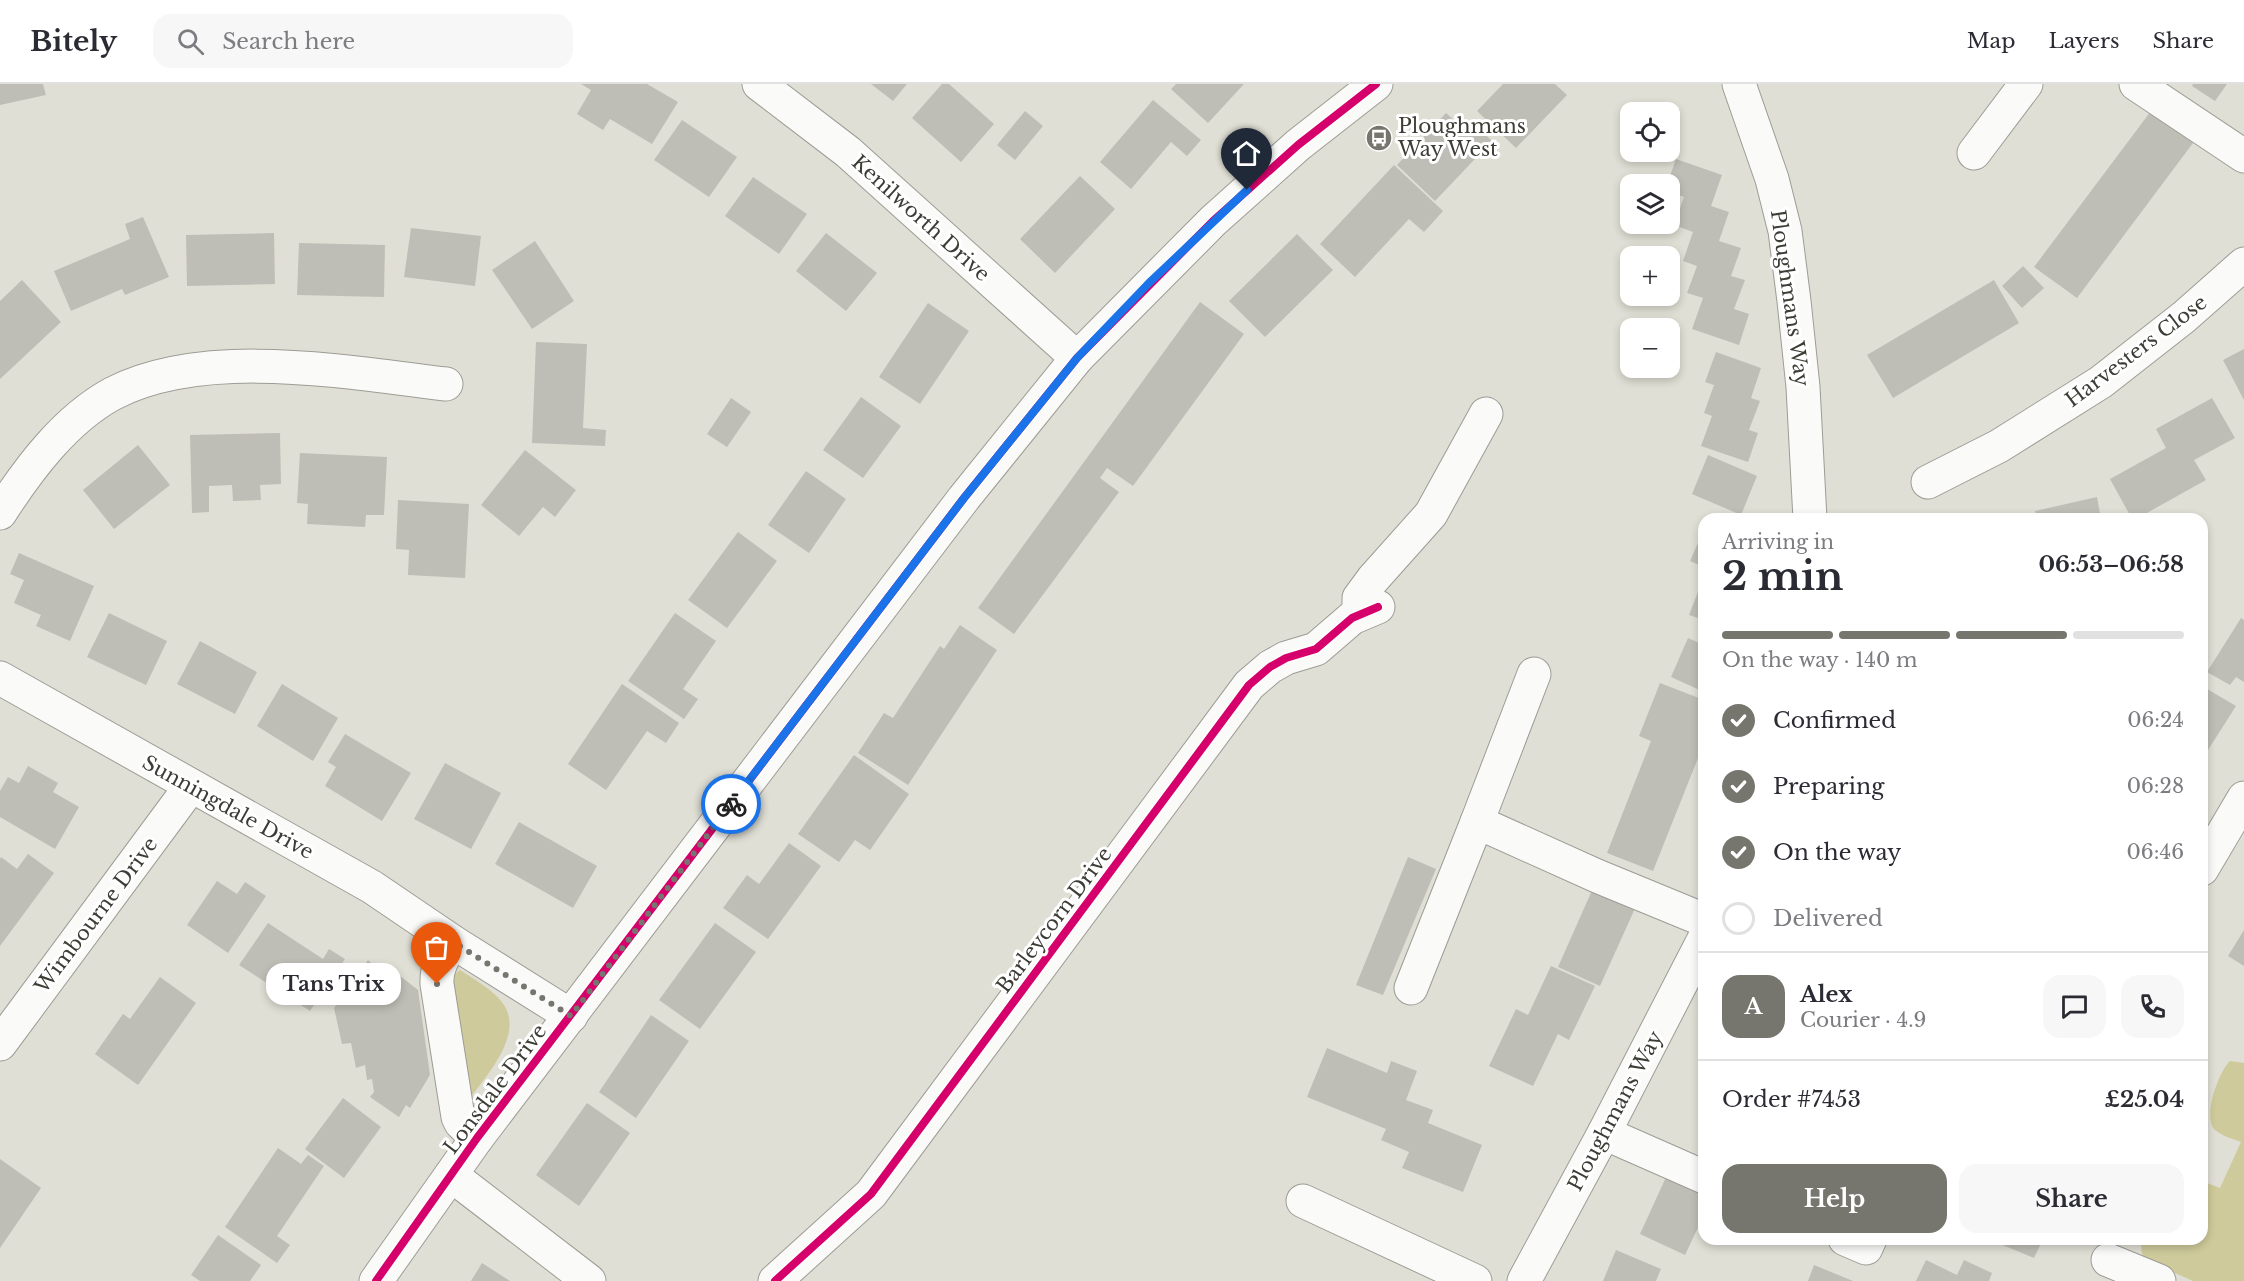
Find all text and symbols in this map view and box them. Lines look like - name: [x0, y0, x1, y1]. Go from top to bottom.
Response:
- search box: [153, 14, 573, 68]
- text: Bitely: [30, 24, 117, 59]
- icon: search: [174, 25, 207, 58]
- text: Search here: [222, 28, 355, 55]
- text: Map: [1967, 28, 2016, 54]
- text: Layers: [2049, 28, 2120, 54]
- text: Share: [2153, 28, 2214, 54]
- map controls: [1620, 102, 1680, 378]
- button: locate: [1620, 102, 1680, 162]
- place label: Ploughmans Way West: [1397, 114, 1526, 161]
- bus stop icon: Ploughmans Way West: [1364, 123, 1394, 153]
- pin: [1221, 128, 1272, 190]
- icon: home: [1230, 137, 1263, 170]
- street label: Kenilworth Drive: [847, 150, 995, 286]
- button: layers: [1620, 174, 1680, 234]
- street label: Ploughmans Way: [1766, 208, 1814, 388]
- button: +: [1620, 246, 1680, 306]
- street label: Harvesters Close: [2061, 290, 2211, 412]
- button: −: [1620, 318, 1680, 378]
- text: Arriving in: [1722, 530, 1834, 554]
- text: 06:53–06:58: [2038, 551, 2184, 578]
- text: 2 min: [1722, 552, 1843, 601]
- text: On the way · 140 m: [1722, 648, 1917, 672]
- icon: check: [1722, 704, 1755, 737]
- text: Confirmed: [1773, 707, 1896, 734]
- text: 06:24: [2127, 708, 2184, 732]
- street label: Sunningdale Drive: [138, 750, 318, 864]
- icon: check: [1722, 770, 1755, 803]
- text: Preparing: [1773, 773, 1884, 800]
- courier: [701, 774, 761, 834]
- text: 06:28: [2127, 774, 2184, 798]
- icon: bike: [715, 788, 748, 821]
- street label: Wimbourne Drive: [29, 832, 162, 998]
- icon: check: [1722, 836, 1755, 869]
- text: On the way: [1773, 839, 1901, 866]
- text: 06:46: [2127, 840, 2184, 864]
- street label: Barleycorn Drive: [991, 842, 1117, 998]
- text: Delivered: [1773, 905, 1883, 932]
- pin: [411, 922, 462, 984]
- icon: bag: [420, 931, 453, 964]
- callout: Tans Trix: [266, 963, 401, 1005]
- text: Tans Trix: [282, 972, 385, 996]
- button: chat: [2043, 975, 2106, 1038]
- button: phone: [2121, 975, 2184, 1038]
- text: Alex: [1800, 981, 1853, 1008]
- text: A: [1745, 993, 1762, 1020]
- text: Courier · 4.9: [1800, 1008, 1926, 1032]
- street label: Lonsdale Drive: [438, 1020, 552, 1158]
- street label: Ploughmans Way: [1563, 1027, 1667, 1195]
- text: Order #7453: [1722, 1086, 1861, 1113]
- text: £25.04: [2105, 1086, 2184, 1113]
- button: Help: [1722, 1164, 1947, 1233]
- button: Share: [1959, 1164, 2184, 1233]

